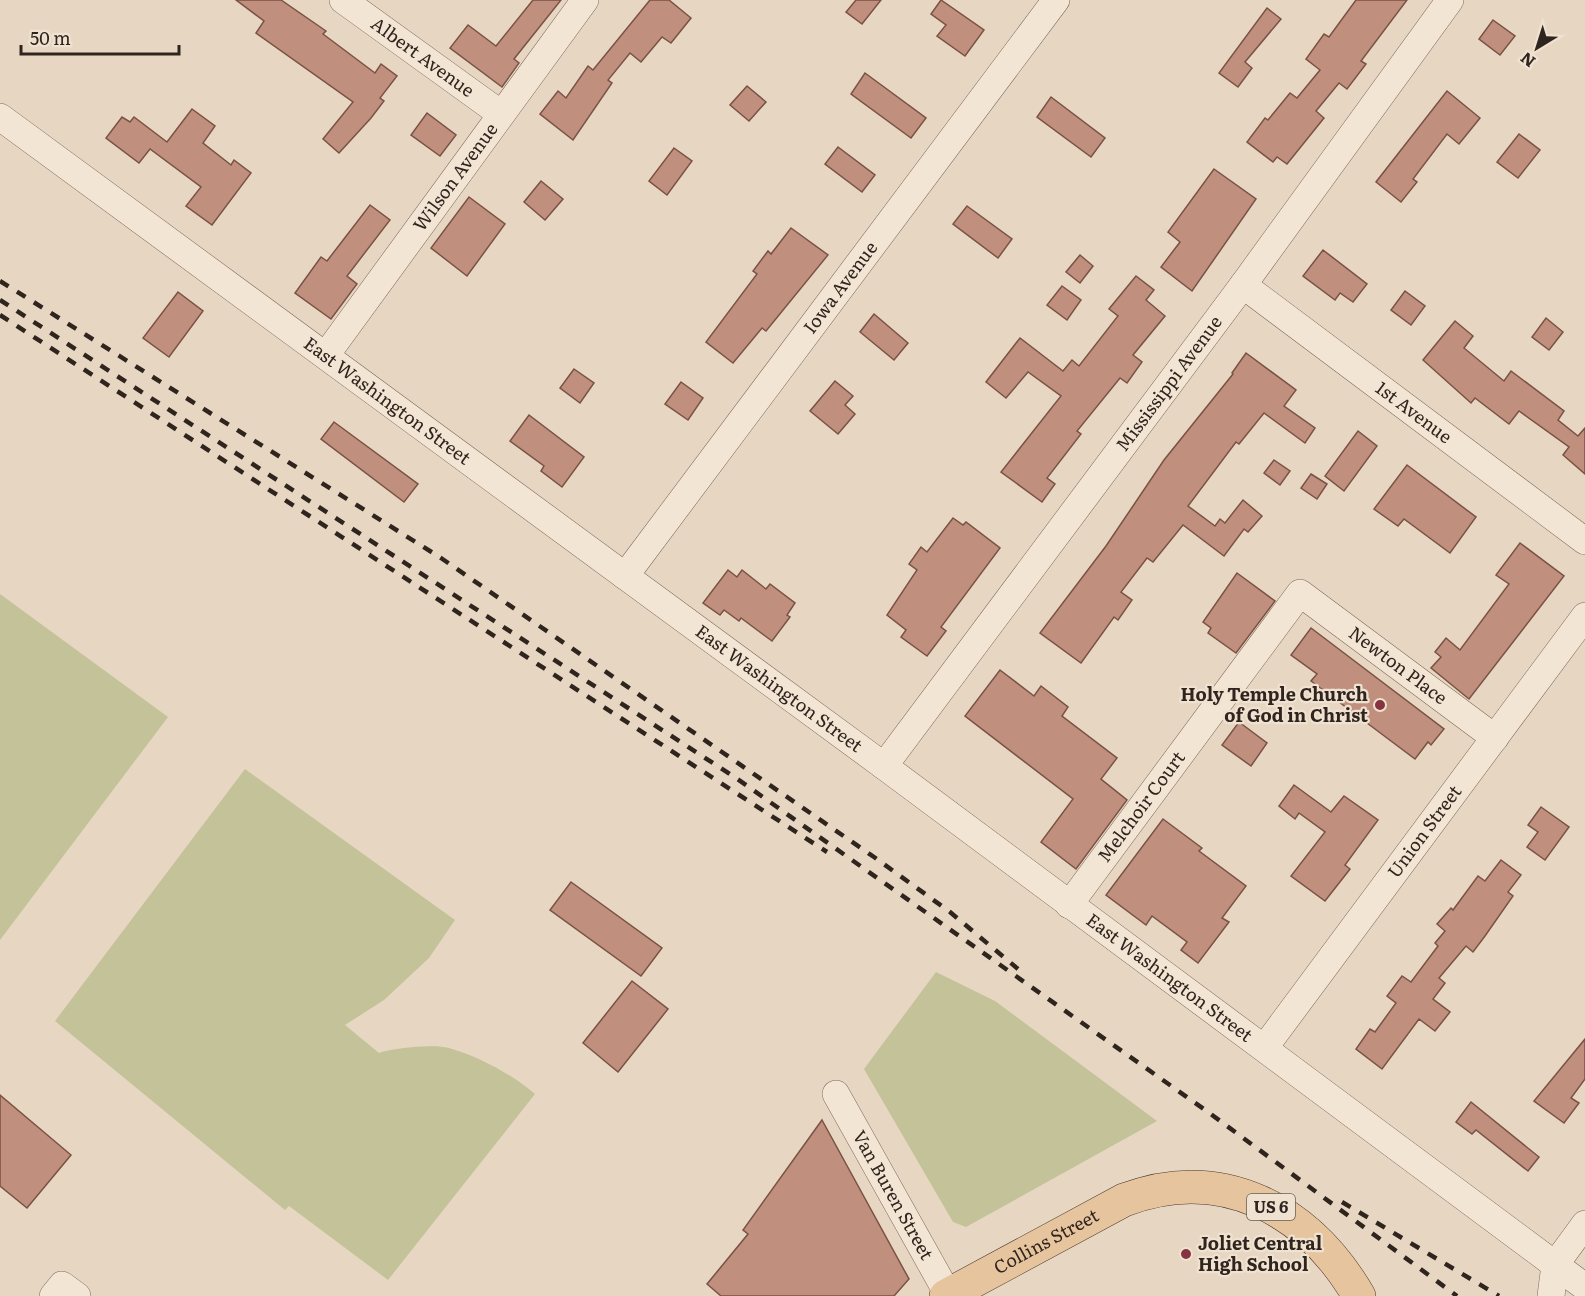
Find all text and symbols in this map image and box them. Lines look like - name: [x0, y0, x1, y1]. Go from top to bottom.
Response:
- street label: Albert Avenue: [366, 9, 481, 103]
- scale bar: [21, 18, 178, 56]
- north arrow: [1507, 18, 1567, 78]
- text: 50 m: [30, 24, 71, 51]
- text: N: [1514, 47, 1540, 74]
- street label: Wilson Avenue: [406, 116, 503, 236]
- street label: Iowa Avenue: [796, 235, 883, 339]
- street label: Mississippi Avenue: [1108, 309, 1228, 456]
- street label: East Washington Street: [299, 329, 478, 471]
- street label: 1st Avenue: [1371, 374, 1458, 449]
- street label: East Washington Street: [690, 617, 869, 758]
- street label: Newton Place: [1344, 619, 1453, 710]
- place label: Holy Temple Church of God in Christ: [1181, 680, 1368, 728]
- marker: Holy Temple Church of God in Christ: [1373, 698, 1387, 712]
- street label: Melchoir Court: [1090, 744, 1191, 867]
- street label: Union Street: [1380, 778, 1467, 883]
- street label: East Washington Street: [1081, 906, 1260, 1048]
- street label: Van Buren Street: [847, 1125, 941, 1265]
- road number: US 6: [1247, 1194, 1295, 1220]
- street label: Collins Street: [988, 1201, 1104, 1280]
- place label: Joliet Central High School: [1198, 1229, 1323, 1277]
- marker: Joliet Central High School: [1179, 1247, 1193, 1261]

